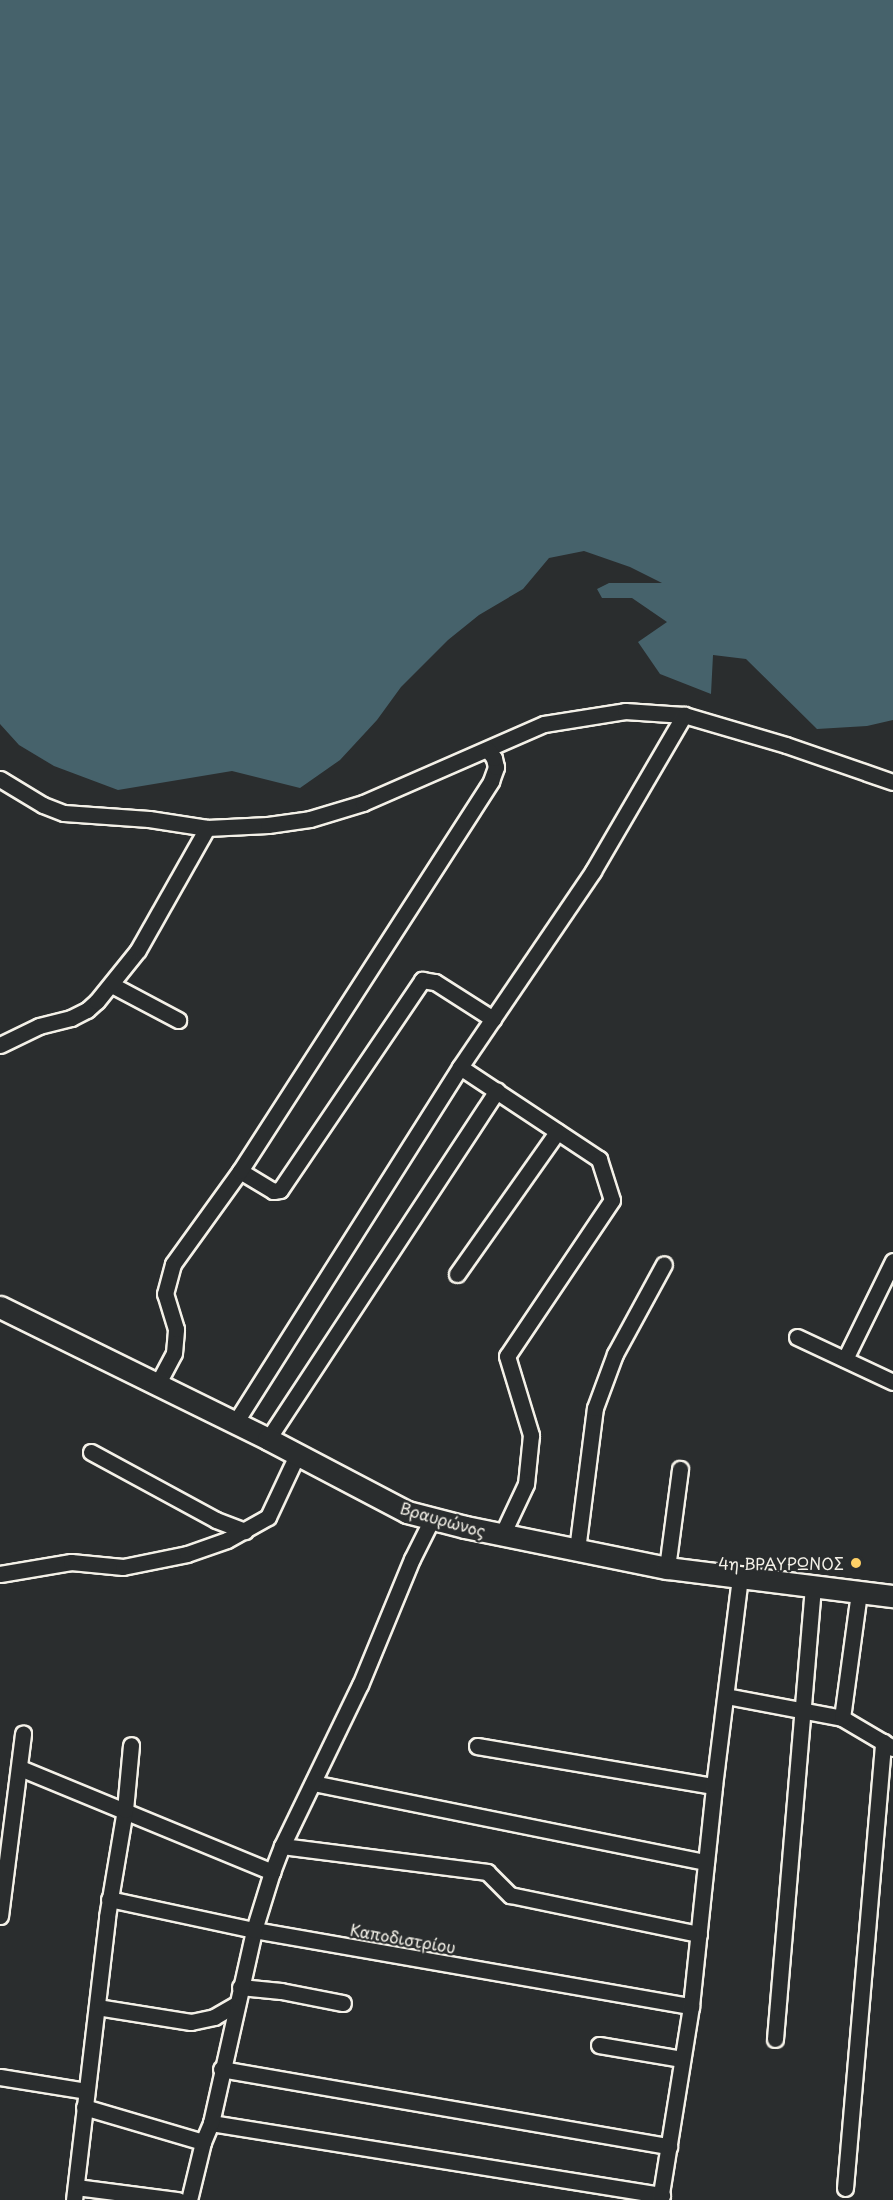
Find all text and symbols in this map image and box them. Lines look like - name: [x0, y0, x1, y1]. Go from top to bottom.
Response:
- street label: Βραυρώνος: [398, 1498, 488, 1540]
- place label: 4η ΒΡΑΥΡΩΝΟΣ: [718, 1553, 844, 1573]
- marker: 4η ΒΡΑΥΡΩΝΟΣ: [849, 1556, 863, 1570]
- street label: Καποδιστρίου: [349, 1919, 457, 1957]

